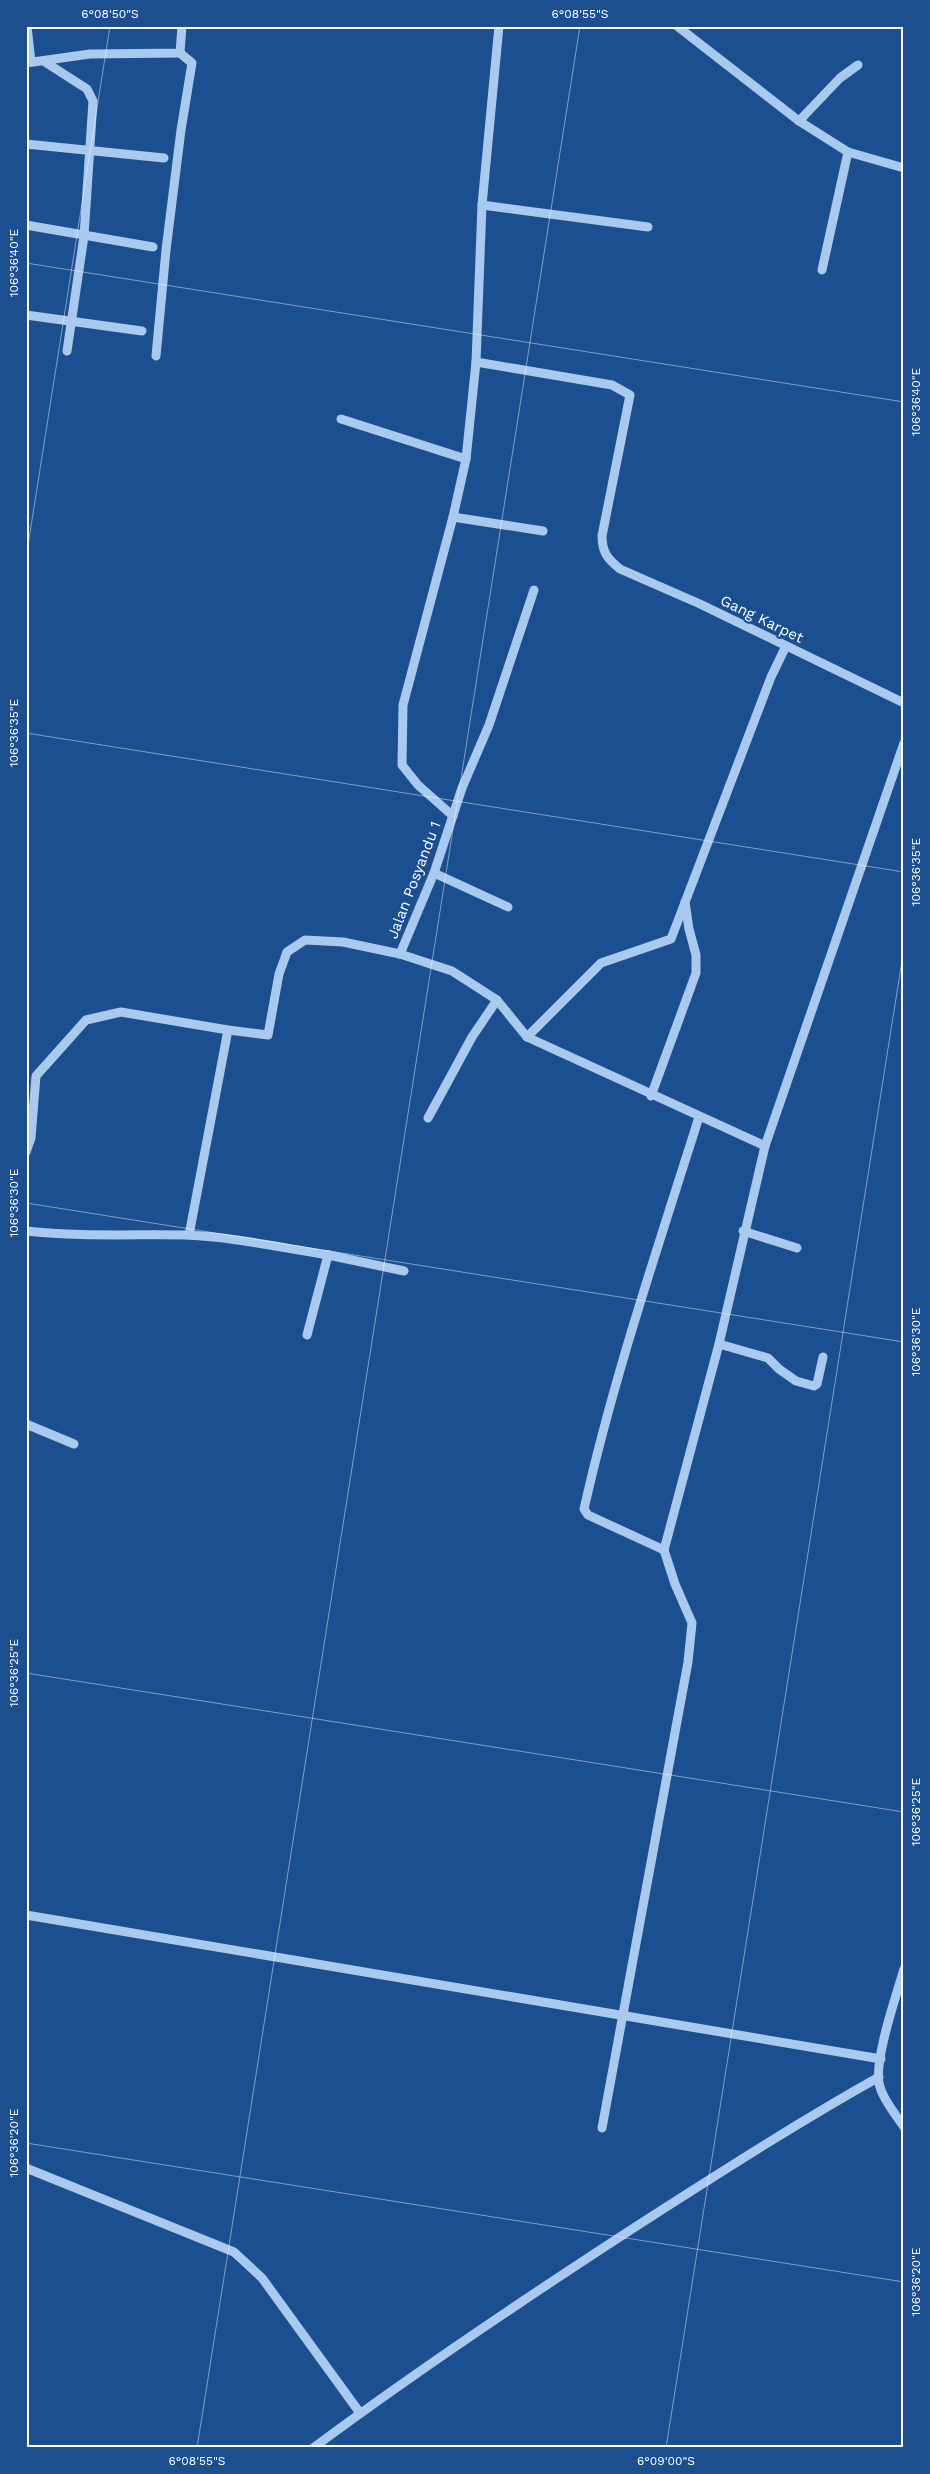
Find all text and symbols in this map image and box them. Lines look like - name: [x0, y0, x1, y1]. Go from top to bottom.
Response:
- text: 6°08'50"S: [81, 7, 139, 21]
- text: 6°08'55"S: [552, 7, 608, 21]
- text: 106°36'40"E: [7, 229, 21, 297]
- text: 106°36'40"E: [909, 368, 923, 436]
- street label: Gang Karpet: [718, 591, 807, 647]
- text: 106°36'35"E: [7, 698, 21, 767]
- street label: Jalan Posyandu 1: [383, 819, 445, 941]
- text: 106°36'35"E: [909, 837, 923, 906]
- text: 106°36'30"E: [7, 1168, 21, 1238]
- text: 106°36'30"E: [909, 1307, 923, 1377]
- text: 106°36'25"E: [7, 1638, 21, 1707]
- text: 106°36'25"E: [909, 1777, 923, 1846]
- text: 106°36'20"E: [7, 2108, 21, 2178]
- text: 106°36'20"E: [909, 2247, 923, 2317]
- text: 6°08'55"S: [169, 2454, 225, 2468]
- text: 6°09'00"S: [637, 2454, 695, 2468]

